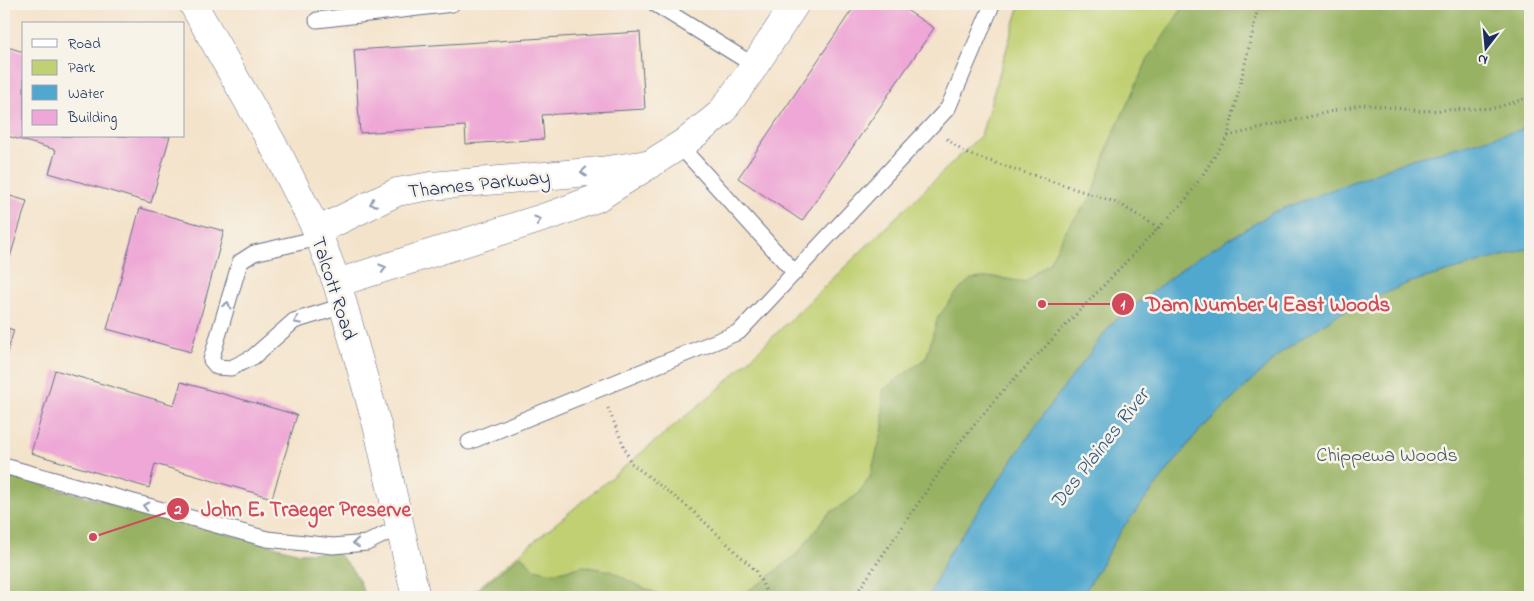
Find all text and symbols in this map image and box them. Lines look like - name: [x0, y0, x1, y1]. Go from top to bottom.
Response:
- legend: [22, 22, 185, 138]
- north arrow: [1462, 22, 1512, 72]
- text: Road: [68, 33, 101, 55]
- text: N: [1475, 48, 1490, 70]
- text: Park: [68, 57, 96, 79]
- text: Water: [68, 83, 104, 105]
- text: Building: [67, 107, 117, 130]
- street label: Thames Parkway: [407, 164, 552, 207]
- one-way arrow: [580, 166, 588, 177]
- one-way arrow: [369, 197, 378, 208]
- one-way arrow: [533, 215, 542, 225]
- street label: Talcott Road: [302, 233, 363, 344]
- one-way arrow: [378, 264, 387, 274]
- callout: Dam Number 4 East Woods: [1111, 286, 1400, 322]
- text: Dam Number 4 East Woods: [1145, 291, 1391, 321]
- text: 1: [1121, 294, 1126, 316]
- one-way arrow: [221, 301, 231, 310]
- one-way arrow: [293, 315, 302, 325]
- water label: Des Plaines River: [1044, 380, 1159, 516]
- park label: Chippewa Woods: [1316, 442, 1458, 471]
- callout: John E. Traeger Preserve: [166, 491, 421, 527]
- text: John E. Traeger Preserve: [201, 496, 412, 528]
- text: 2: [173, 499, 182, 521]
- one-way arrow: [142, 501, 150, 511]
- one-way arrow: [352, 538, 360, 549]

